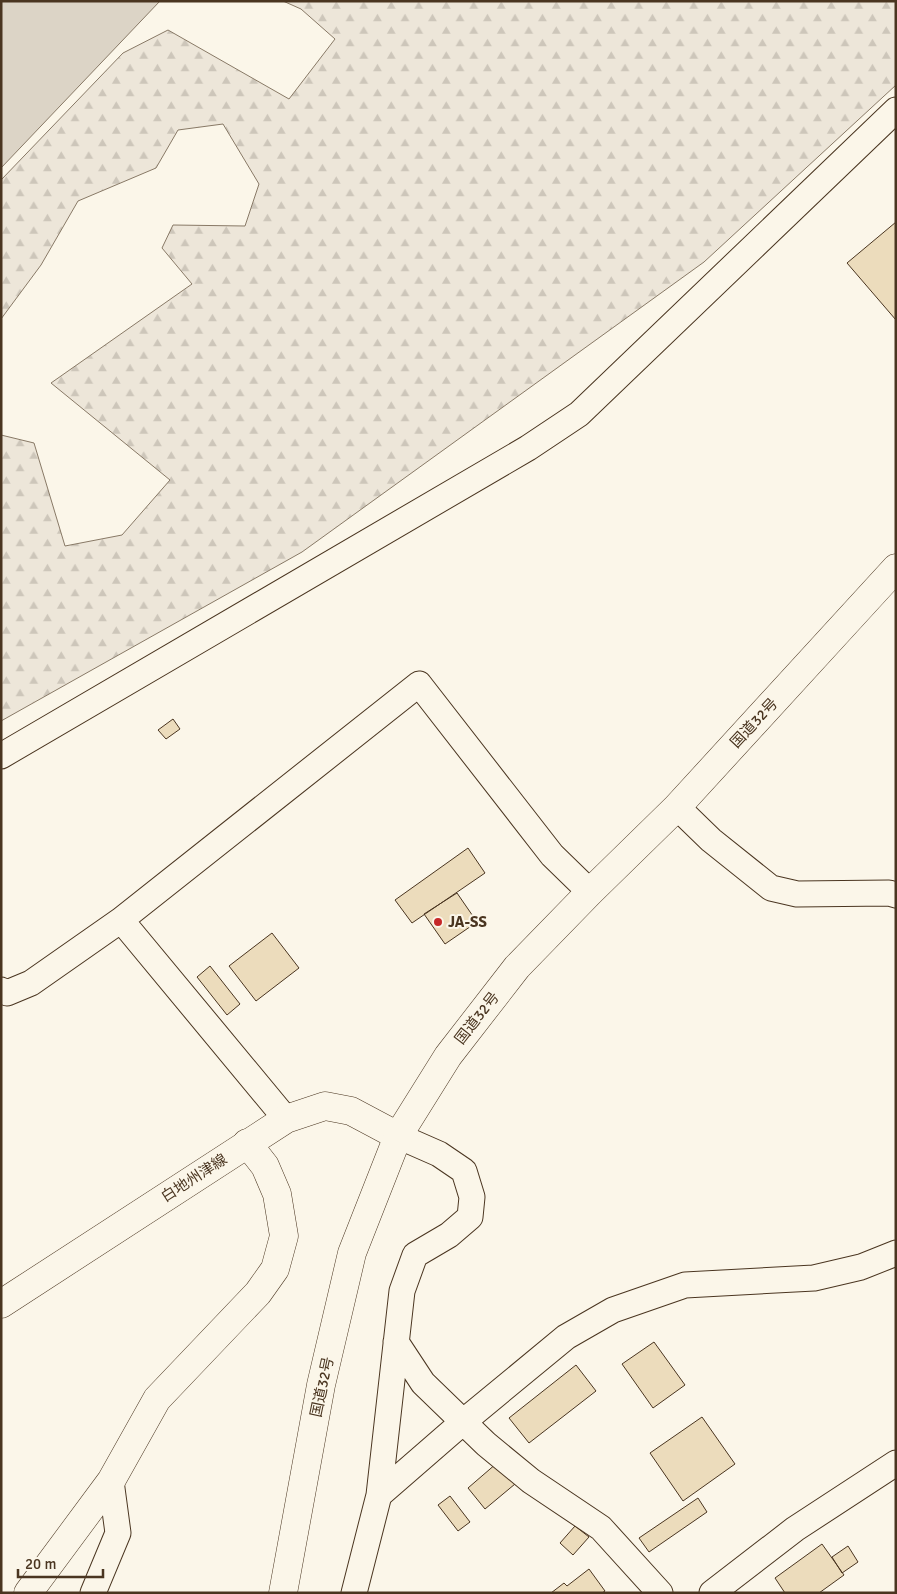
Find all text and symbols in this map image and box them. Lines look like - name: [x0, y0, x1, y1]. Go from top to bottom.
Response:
- street label: 国道32号: [727, 694, 781, 752]
- place label: JA-SS: [448, 913, 487, 931]
- marker: JA-SS: [432, 916, 444, 928]
- street label: 国道32号: [451, 988, 503, 1048]
- street label: 白地州津線: [158, 1150, 230, 1206]
- street label: 国道32号: [307, 1355, 337, 1419]
- scale bar: [18, 1546, 102, 1578]
- text: 20 m: [25, 1555, 56, 1573]

